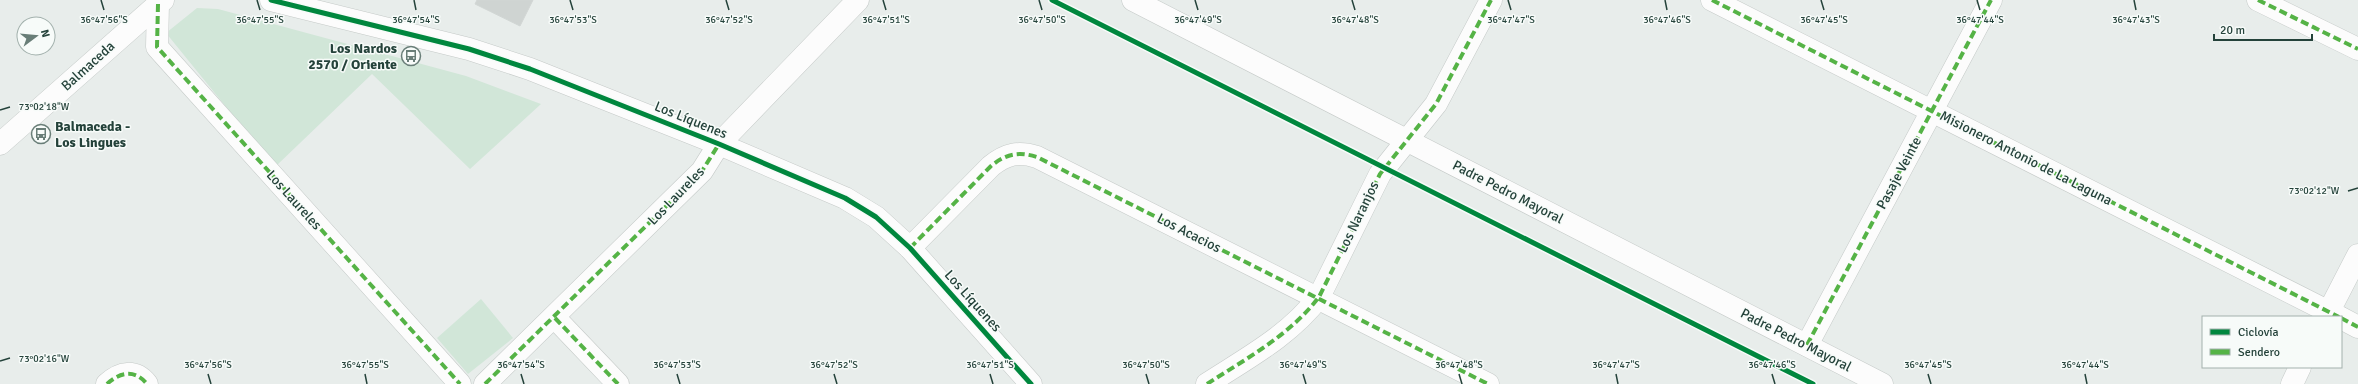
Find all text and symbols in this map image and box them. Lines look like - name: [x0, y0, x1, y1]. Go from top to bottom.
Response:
- text: 36°47'56"S: [80, 14, 128, 26]
- text: 36°47'55"S: [236, 14, 284, 26]
- text: 36°47'54"S: [392, 14, 440, 26]
- text: 36°47'53"S: [549, 14, 597, 26]
- text: 36°47'52"S: [705, 14, 753, 26]
- text: 36°47'51"S: [862, 14, 910, 26]
- text: 36°47'50"S: [1018, 14, 1066, 26]
- text: 36°47'49"S: [1174, 14, 1222, 26]
- text: 36°47'48"S: [1331, 14, 1379, 26]
- text: 36°47'47"S: [1487, 14, 1535, 26]
- text: 36°47'46"S: [1643, 14, 1691, 26]
- text: 36°47'45"S: [1800, 14, 1848, 26]
- text: 36°47'44"S: [1956, 14, 2004, 26]
- text: 36°47'43"S: [2112, 14, 2160, 26]
- north arrow: [16, 16, 56, 56]
- scale bar: [2214, 16, 2312, 42]
- text: 20 m: [2220, 23, 2245, 38]
- text: N: [38, 28, 52, 39]
- street label: Balmaceda: [58, 38, 118, 94]
- place label: Los Nardos 2570 / Oriente: [308, 40, 397, 73]
- bus stop icon: Los Nardos 2570 / Oriente: [400, 45, 422, 67]
- street label: Los Líquenes: [652, 98, 730, 142]
- text: 73°02'18"W: [19, 101, 70, 113]
- street label: Misionero Antonio de La Laguna: [1937, 107, 2115, 209]
- place label: Balmaceda - Los Lingues: [55, 118, 130, 151]
- bus stop icon: Balmaceda - Los Lingues: [30, 123, 52, 145]
- street label: Pasaje Veinte: [1873, 134, 1925, 212]
- street label: Padre Pedro Mayoral: [1450, 157, 1566, 227]
- street label: Los Laureles: [644, 163, 708, 229]
- street label: Los Laureles: [263, 167, 325, 233]
- street label: Los Naranjos: [1333, 179, 1383, 255]
- text: 73°02'12"W: [2289, 185, 2340, 197]
- street label: Los Acacios: [1154, 210, 1224, 256]
- street label: Los Líquenes: [941, 267, 1005, 335]
- street label: Padre Pedro Mayoral: [1738, 305, 1854, 375]
- legend: [2202, 316, 2342, 368]
- text: Ciclovía: [2238, 325, 2279, 340]
- text: Sendero: [2238, 345, 2280, 360]
- text: 73°02'16"W: [19, 353, 70, 365]
- text: 36°47'56"S: [184, 359, 232, 371]
- text: 36°47'55"S: [341, 359, 389, 371]
- text: 36°47'54"S: [497, 359, 545, 371]
- text: 36°47'53"S: [653, 359, 701, 371]
- text: 36°47'52"S: [810, 359, 858, 371]
- text: 36°47'51"S: [966, 359, 1014, 371]
- text: 36°47'50"S: [1122, 359, 1170, 371]
- text: 36°47'49"S: [1279, 359, 1327, 371]
- text: 36°47'48"S: [1435, 359, 1483, 371]
- text: 36°47'47"S: [1592, 359, 1640, 371]
- text: 36°47'46"S: [1748, 359, 1796, 371]
- text: 36°47'45"S: [1904, 359, 1952, 371]
- text: 36°47'44"S: [2061, 359, 2109, 371]

